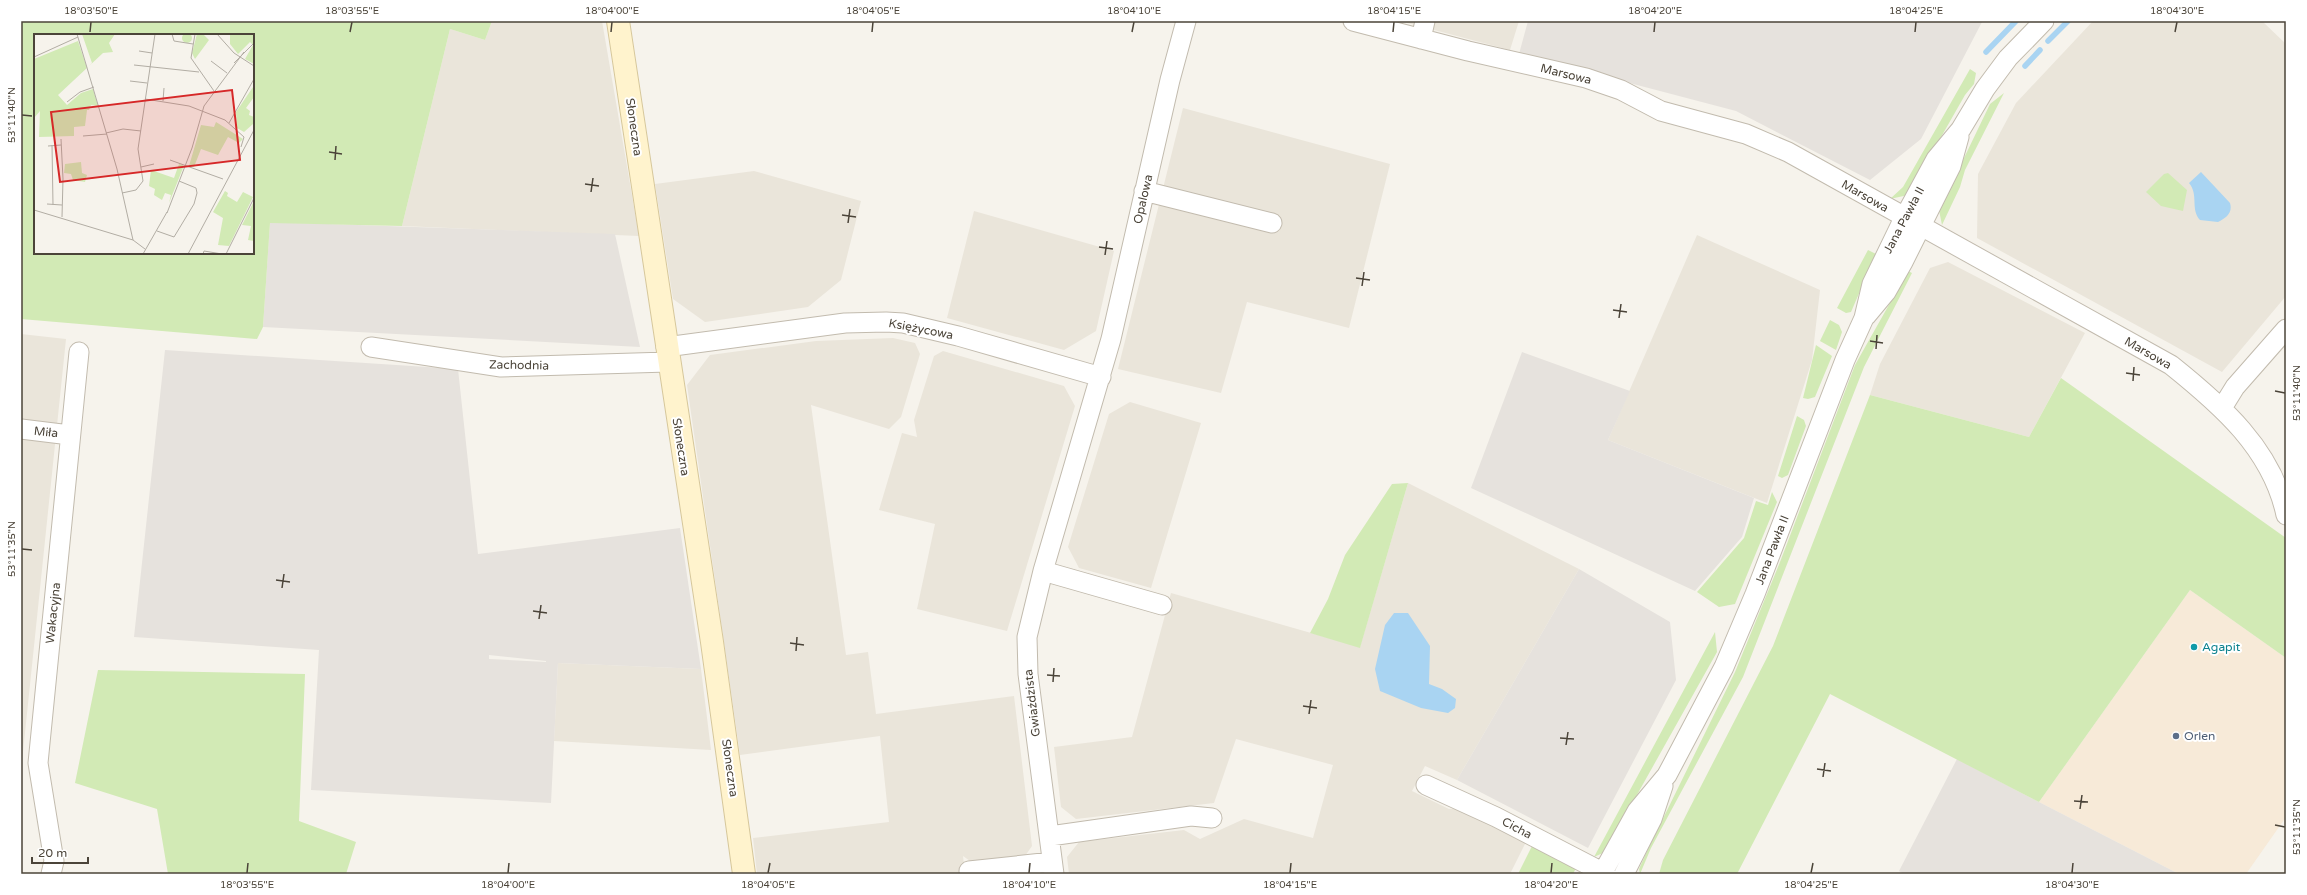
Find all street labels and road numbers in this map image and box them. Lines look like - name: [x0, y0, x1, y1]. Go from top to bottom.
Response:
- street label: Marsowa: [1539, 61, 1593, 87]
- street label: Słoneczna: [623, 97, 645, 157]
- street label: Opalowa: [1131, 173, 1155, 225]
- street label: Marsowa: [1839, 177, 1891, 215]
- street label: Jana Pawła II: [1881, 184, 1927, 256]
- street label: Księżycowa: [887, 316, 955, 342]
- street label: Marsowa: [2122, 334, 2174, 372]
- street label: Zachodnia: [489, 357, 549, 373]
- street label: Słoneczna: [670, 417, 692, 477]
- street label: Miła: [33, 424, 59, 440]
- street label: Jana Pawła II: [1752, 513, 1792, 587]
- street label: Wakacyjna: [43, 582, 63, 644]
- street label: Gwiaździsta: [1021, 668, 1043, 738]
- street label: Słoneczna: [719, 738, 741, 798]
- street label: Cicha: [1500, 814, 1534, 842]

